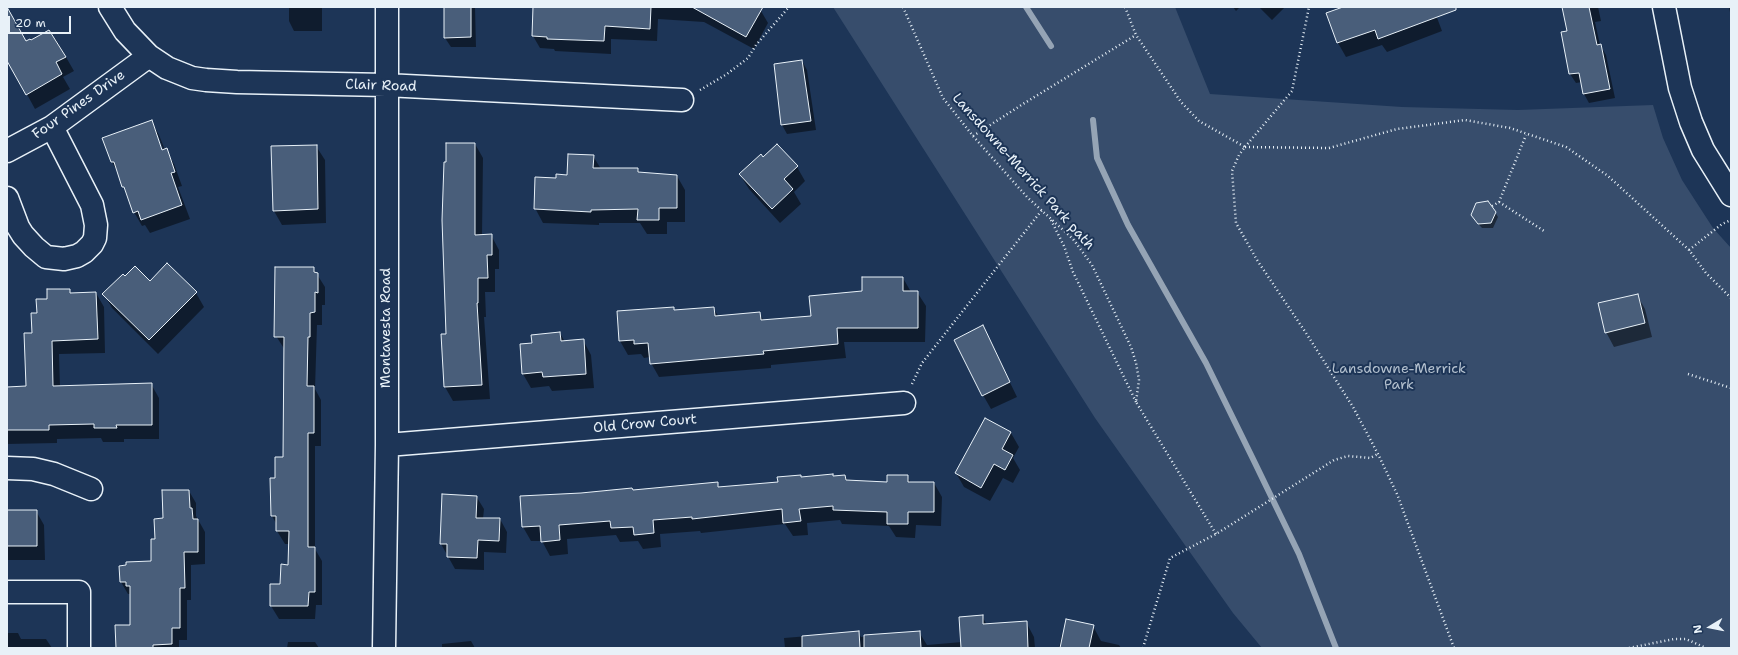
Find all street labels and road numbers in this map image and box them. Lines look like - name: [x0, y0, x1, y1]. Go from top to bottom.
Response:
- street label: Four Pines Drive: [29, 67, 129, 143]
- street label: Clair Road: [345, 76, 417, 96]
- street label: Lansdowne-Merrick Park path: [948, 90, 1098, 254]
- street label: Montavesta Road: [378, 268, 394, 388]
- street label: Old Crow Court: [592, 411, 698, 437]

